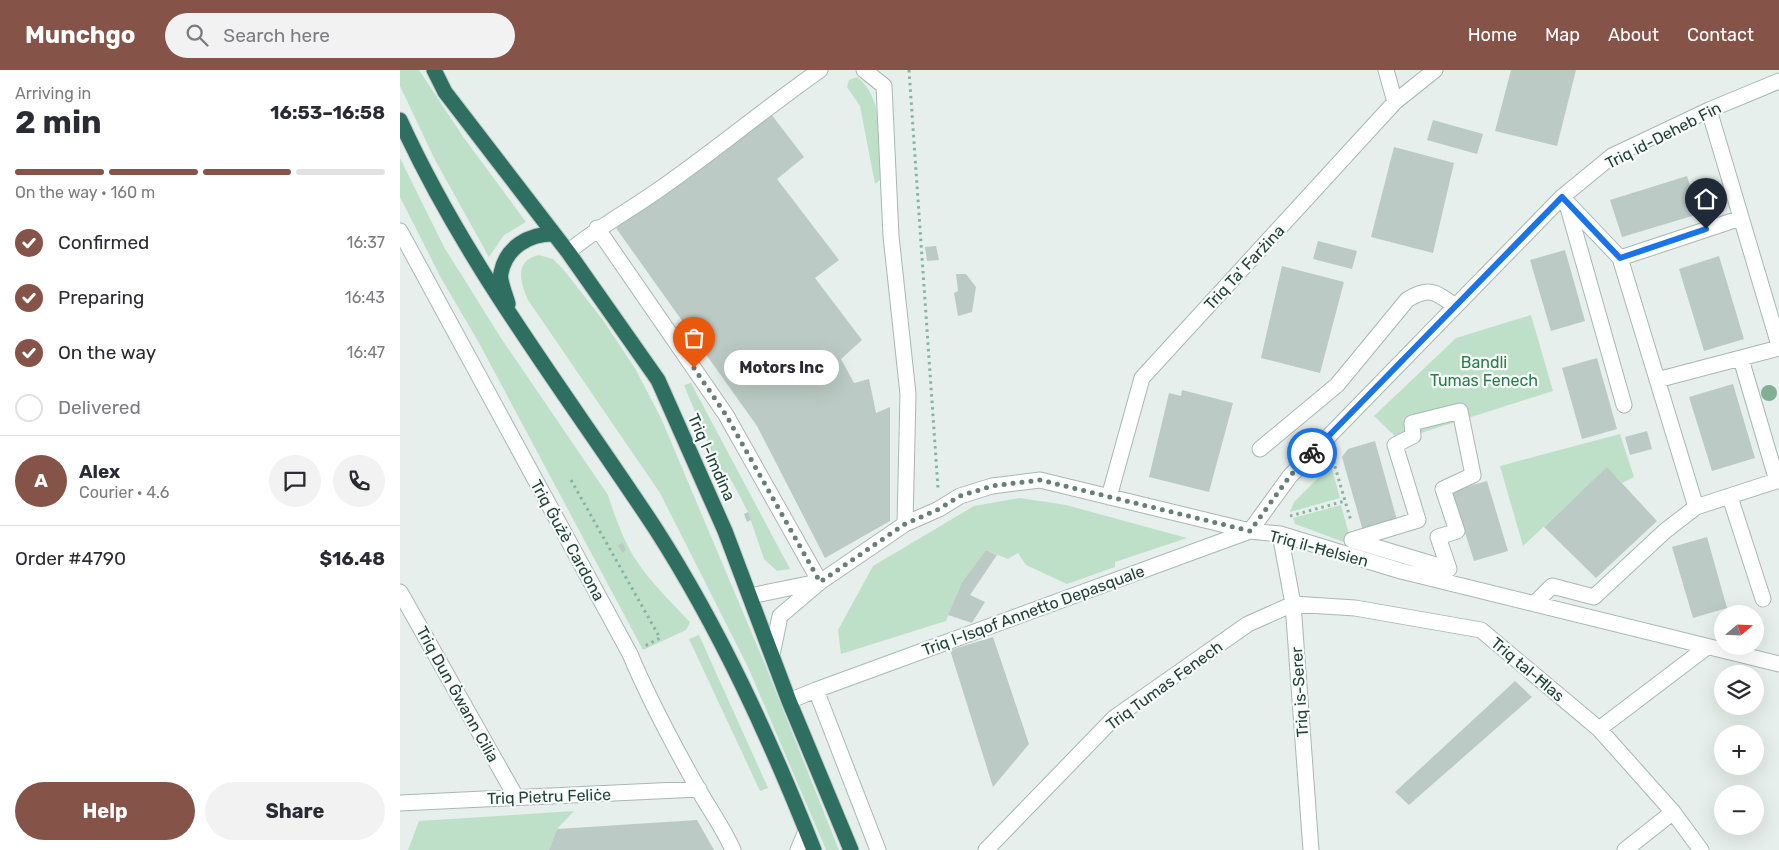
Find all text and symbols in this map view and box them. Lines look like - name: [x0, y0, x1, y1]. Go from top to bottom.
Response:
- search box: [165, 13, 515, 58]
- text: Munchgo: [25, 21, 135, 49]
- icon: search: [183, 21, 211, 49]
- text: Search here: [223, 24, 330, 47]
- text: Home: [1468, 24, 1517, 46]
- text: Map: [1545, 24, 1580, 46]
- text: About: [1608, 24, 1659, 46]
- text: Contact: [1687, 24, 1754, 46]
- text: Arriving in: [15, 84, 91, 103]
- street label: Triq id-Deheb Fin: [1602, 98, 1724, 173]
- text: 16:53–16:58: [270, 101, 385, 124]
- text: 2 min: [15, 103, 102, 141]
- pin: [1685, 178, 1727, 229]
- text: On the way · 160 m: [15, 183, 155, 202]
- icon: home: [1692, 185, 1720, 213]
- street label: Triq Ta' Farżina: [1200, 221, 1288, 314]
- icon: check: [15, 229, 43, 257]
- text: Confirmed: [58, 231, 149, 254]
- text: 16:37: [347, 233, 385, 252]
- icon: check: [15, 284, 43, 312]
- text: Preparing: [58, 286, 144, 309]
- text: 16:43: [345, 288, 385, 307]
- pin: [673, 317, 715, 368]
- icon: bag: [680, 324, 708, 352]
- icon: check: [15, 339, 43, 367]
- text: On the way: [58, 341, 156, 364]
- text: 16:47: [347, 343, 385, 362]
- callout: Motors Inc: [724, 350, 839, 386]
- park label: Bandli Tumas Fenech: [1430, 353, 1538, 390]
- text: Motors Inc: [739, 358, 824, 377]
- text: Delivered: [58, 396, 141, 419]
- street label: Triq l-Imdina: [684, 411, 739, 504]
- courier: [1287, 428, 1337, 478]
- icon: bike: [1298, 439, 1326, 467]
- button: chat: [269, 455, 321, 507]
- button: phone: [333, 455, 385, 507]
- text: Alex: [79, 460, 120, 483]
- text: A: [34, 469, 48, 492]
- street label: Triq Ġużè Cardona: [526, 476, 609, 604]
- text: Courier · 4.6: [79, 483, 169, 502]
- street label: Triq il-Ħelsien: [1267, 526, 1370, 571]
- text: Order #4790: [15, 547, 126, 570]
- text: $16.48: [319, 547, 385, 570]
- street label: Triq l-Isqof Annetto Depasquale: [919, 561, 1147, 660]
- north arrow: [1714, 605, 1764, 655]
- map controls: [1714, 605, 1764, 835]
- street label: Triq Dun Ġwann Cilia: [412, 623, 503, 765]
- street label: Triq tal-Ħlas: [1487, 633, 1568, 706]
- street label: Triq Tumas Fenech: [1102, 637, 1226, 734]
- street label: Triq is-Serer: [1287, 646, 1312, 738]
- button: layers: [1714, 665, 1764, 715]
- button: +: [1714, 725, 1764, 775]
- button: Help: [15, 782, 195, 840]
- button: Share: [205, 782, 385, 840]
- street label: Triq Pietru Feliċe: [487, 785, 611, 808]
- button: −: [1714, 785, 1764, 835]

